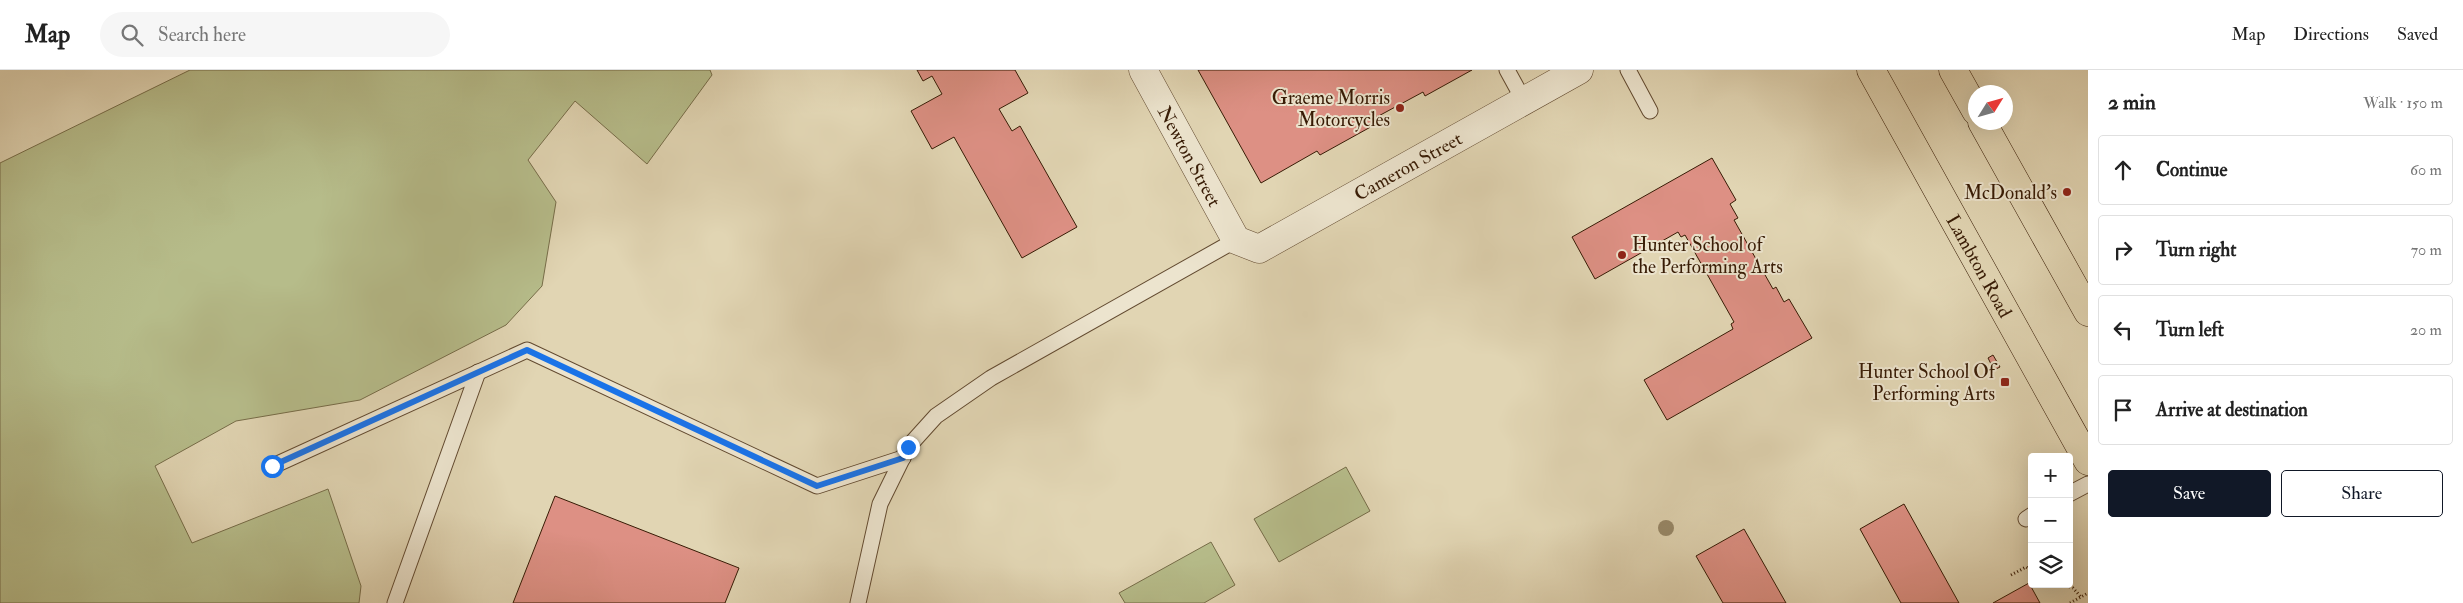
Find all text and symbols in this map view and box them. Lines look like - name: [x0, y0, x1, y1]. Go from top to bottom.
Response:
- search box: [100, 12, 450, 57]
- text: Map: [25, 19, 70, 50]
- icon: search: [118, 21, 146, 49]
- text: Search here: [158, 23, 246, 47]
- text: Map: [2232, 23, 2265, 46]
- text: Directions: [2293, 23, 2369, 46]
- text: Saved: [2397, 23, 2438, 46]
- north arrow: [1968, 85, 2013, 130]
- place label: Graeme Morris Motorcycles: [1272, 86, 1390, 132]
- text: 2 min: [2108, 89, 2156, 116]
- text: Walk · 150 m: [2363, 93, 2443, 113]
- street label: Newton Street: [1152, 102, 1226, 211]
- marker: Graeme Morris Motorcycles: [1394, 102, 1406, 114]
- street label: Cameron Street: [1350, 127, 1467, 206]
- icon: ahead: [2109, 156, 2137, 184]
- text: Continue: [2156, 158, 2227, 182]
- text: 60 m: [2410, 160, 2442, 180]
- place label: McDonald's: [1964, 181, 2057, 205]
- marker: McDonald's: [2061, 186, 2073, 198]
- street label: Lambton Road: [1941, 211, 2017, 323]
- place label: Hunter School of the Performing Arts: [1632, 233, 1783, 279]
- icon: right: [2109, 236, 2137, 264]
- text: Turn right: [2156, 238, 2236, 262]
- text: 70 m: [2411, 240, 2442, 260]
- marker: Hunter School of the Performing Arts: [1616, 249, 1628, 261]
- icon: left: [2109, 316, 2137, 344]
- text: Turn left: [2156, 318, 2224, 342]
- text: 20 m: [2410, 320, 2442, 340]
- place label: Hunter School Of Performing Arts: [1858, 360, 1998, 406]
- marker: Hunter School Of Performing Arts: [1999, 376, 2011, 388]
- icon: arrive: [2109, 396, 2137, 424]
- text: Arrive at destination: [2156, 398, 2308, 422]
- route end: [897, 436, 920, 459]
- map controls: [2028, 453, 2073, 588]
- button: +: [2028, 453, 2073, 498]
- route start: [261, 455, 284, 478]
- button: Save: [2108, 470, 2271, 517]
- button: Share: [2281, 470, 2443, 517]
- button: −: [2028, 498, 2073, 543]
- button: layers: [2028, 543, 2073, 588]

